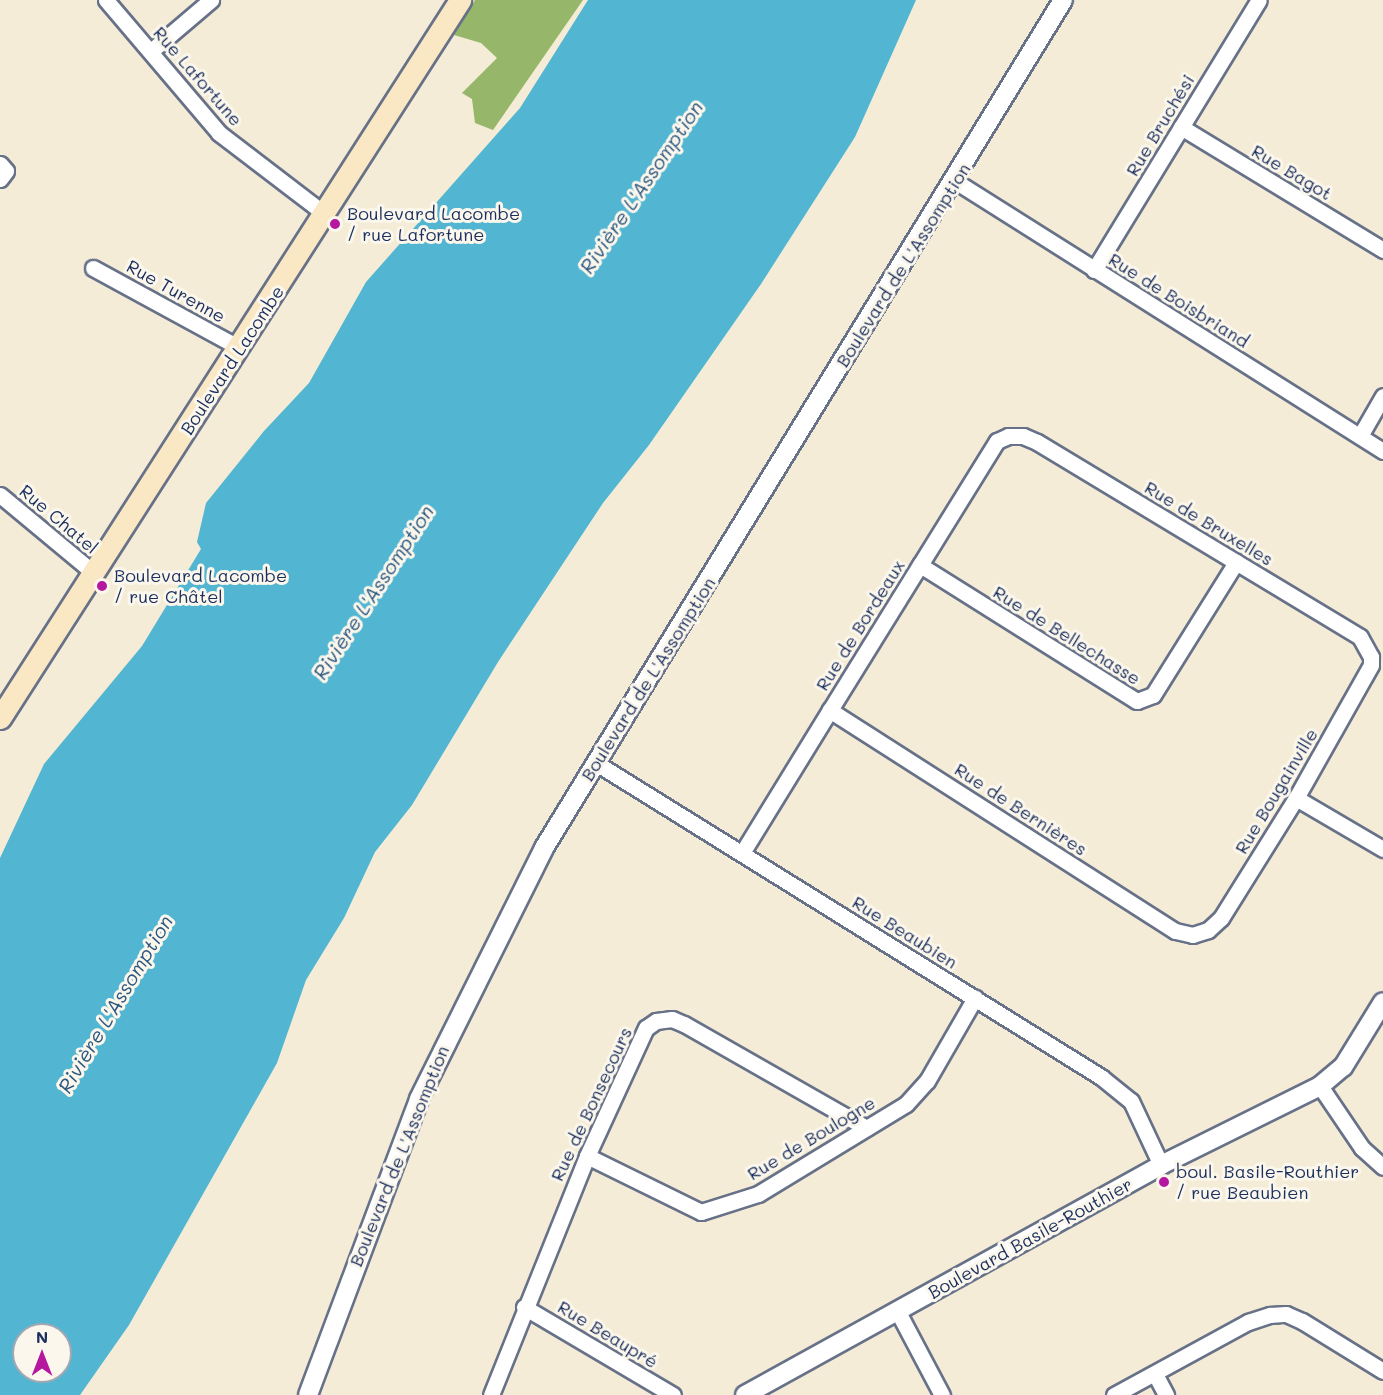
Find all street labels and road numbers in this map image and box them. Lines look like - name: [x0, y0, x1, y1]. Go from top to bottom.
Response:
- street label: Rue Lafortune: [149, 22, 247, 130]
- street label: Rue Bruchési: [1121, 70, 1199, 180]
- street label: Rue Bagot: [1248, 140, 1336, 204]
- street label: Boulevard de L'Assomption: [831, 159, 975, 371]
- street label: Rue de Boisbriand: [1105, 248, 1253, 352]
- street label: Rue Turenne: [123, 255, 229, 327]
- street label: Boulevard Lacombe: [176, 281, 288, 439]
- street label: Rue de Bruxelles: [1141, 476, 1277, 570]
- street label: Rue Chatel: [15, 480, 103, 558]
- street label: Rue de Bordeaux: [811, 556, 909, 694]
- street label: Boulevard de L'Assomption: [576, 573, 720, 785]
- street label: Rue de Bellechasse: [989, 581, 1145, 689]
- street label: Rue Bougainville: [1230, 724, 1322, 858]
- street label: Rue de Bernières: [951, 758, 1091, 860]
- street label: Rue Beaubien: [848, 891, 962, 973]
- street label: Rue de Bonsecours: [546, 1024, 636, 1184]
- street label: Boulevard de L'Assomption: [345, 1042, 453, 1270]
- street label: Rue de Boulogne: [743, 1091, 879, 1185]
- street label: Boulevard Basile-Routhier: [924, 1173, 1136, 1303]
- street label: Rue Beaupré: [554, 1296, 662, 1372]

